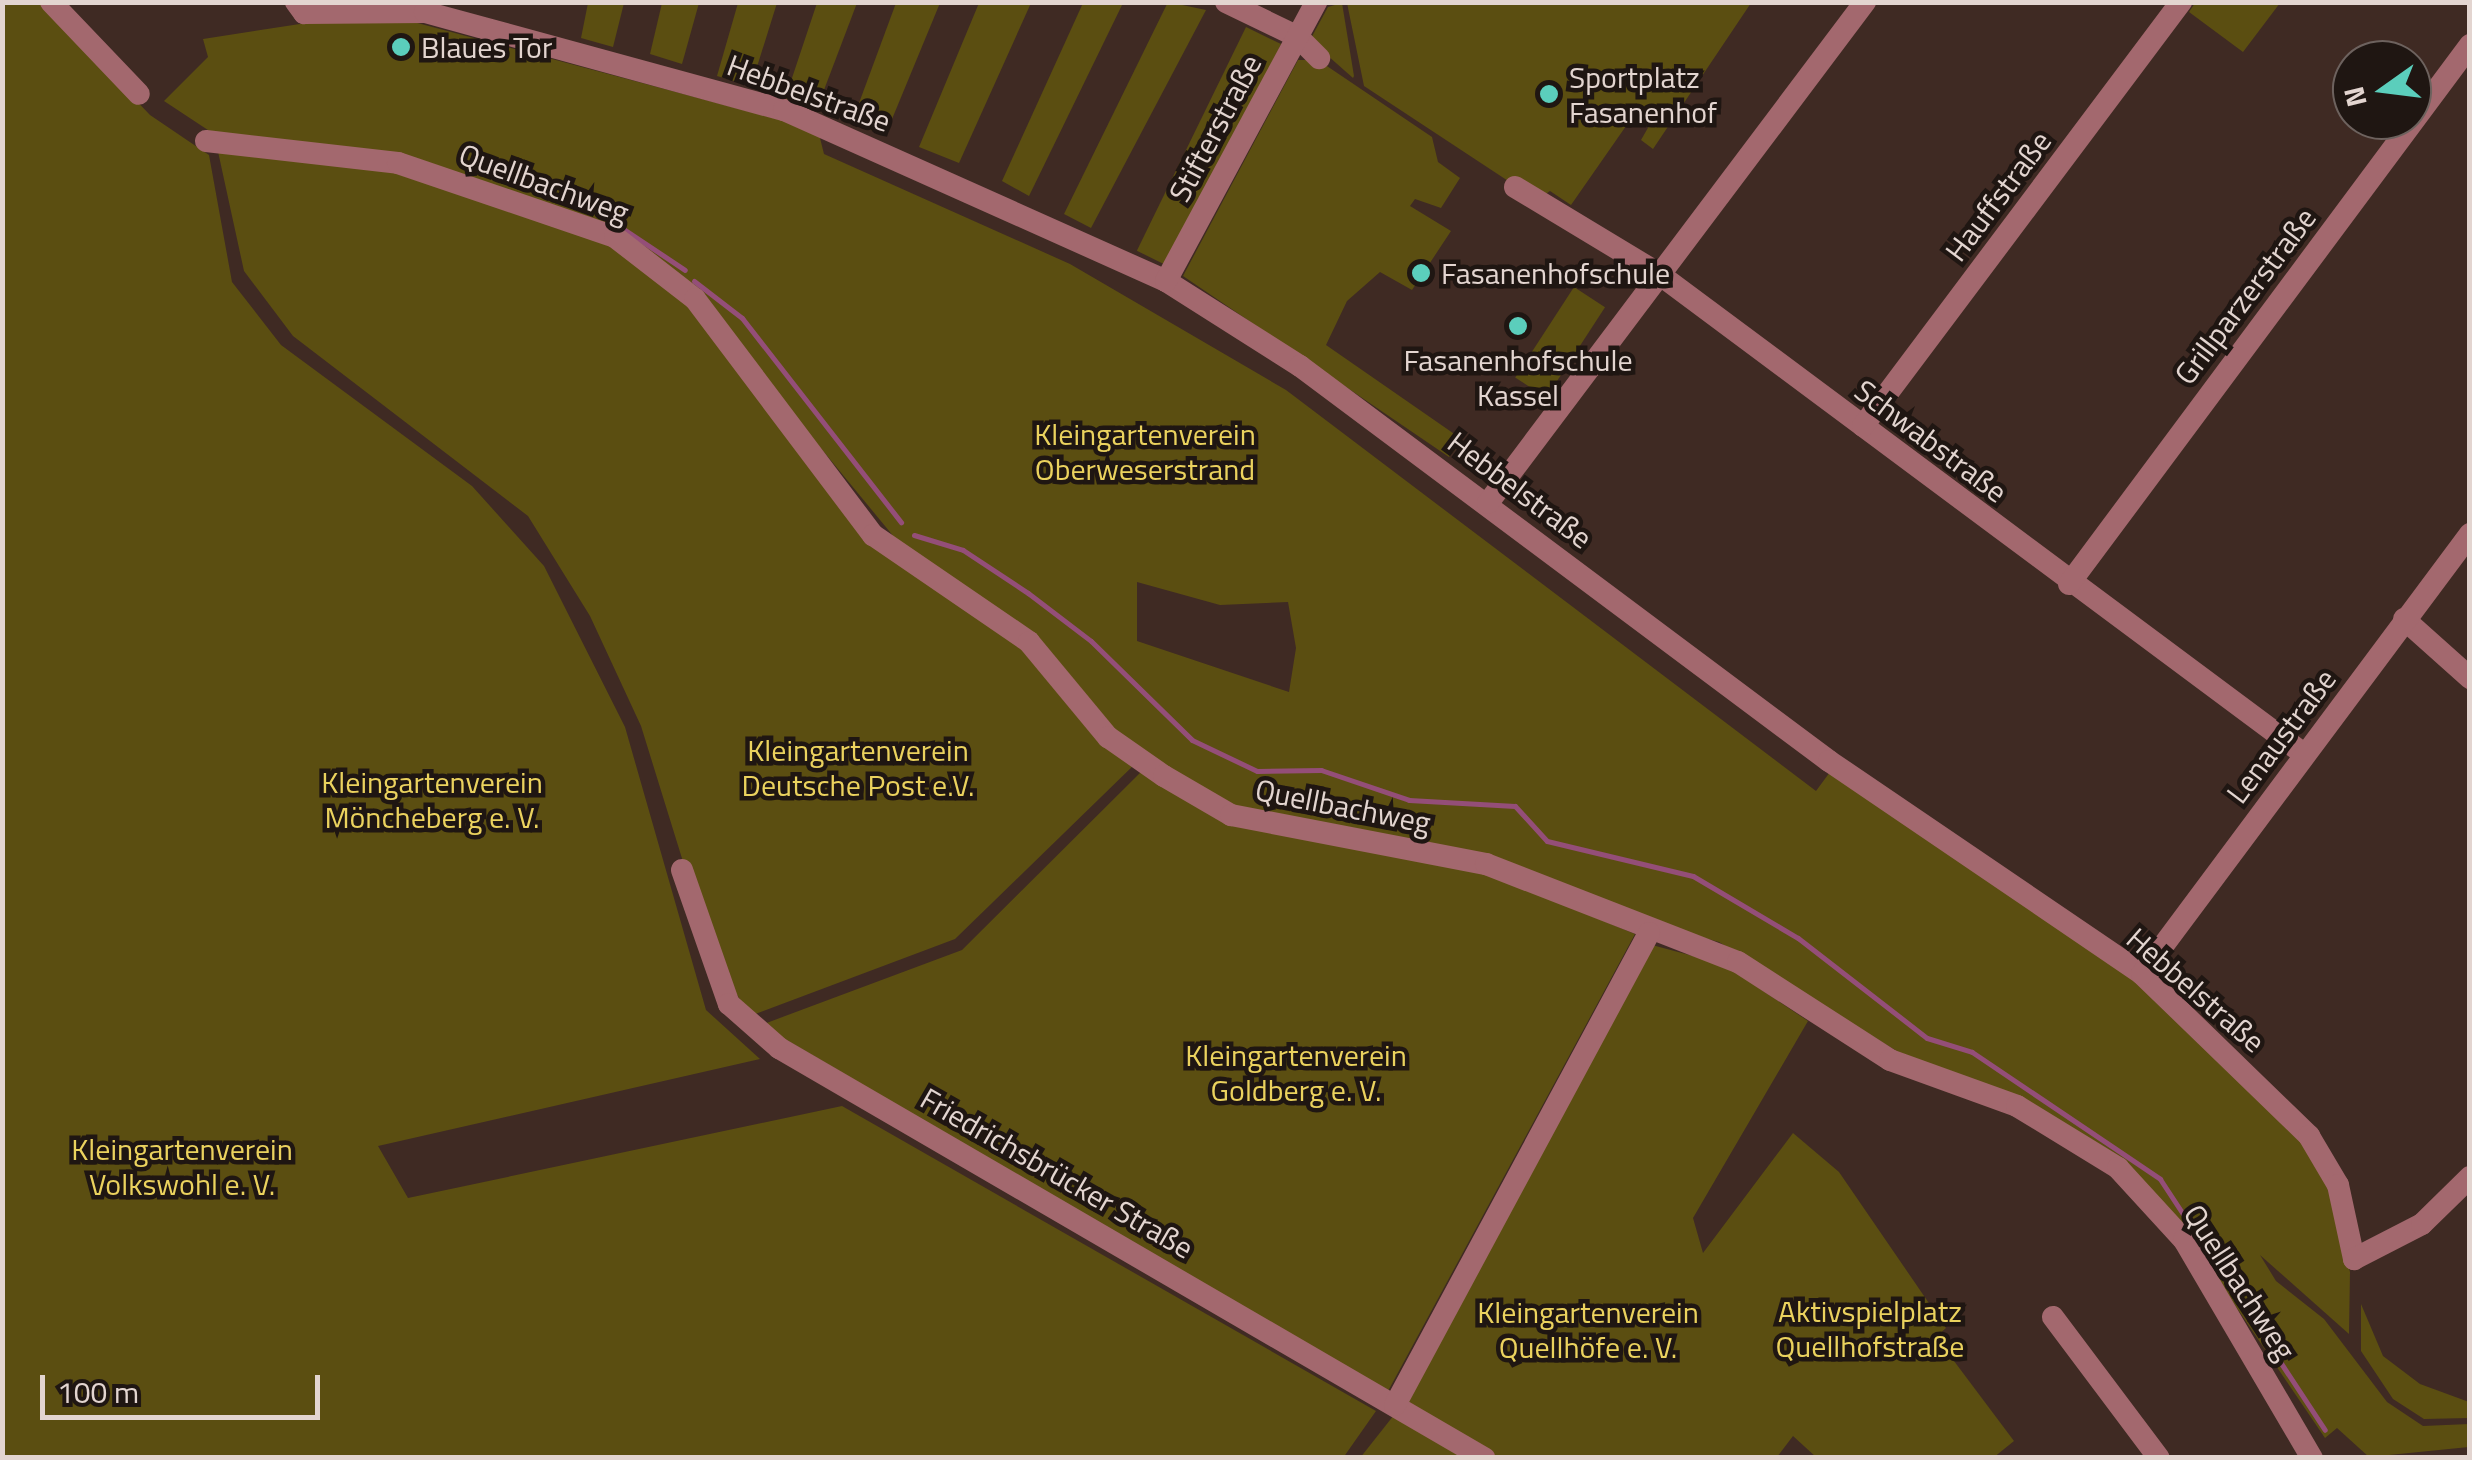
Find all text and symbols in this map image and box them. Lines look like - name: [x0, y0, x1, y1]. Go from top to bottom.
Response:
- place label: Blaues Tor: [421, 29, 552, 65]
- marker: Blaues Tor: [390, 36, 412, 58]
- north arrow: [2332, 40, 2432, 140]
- street label: Hebbelstraße: [722, 47, 896, 139]
- street label: Stifterstraße: [1161, 48, 1269, 208]
- place label: Sportplatz Fasanenhof: [1569, 59, 1717, 130]
- text: N: [2331, 82, 2378, 112]
- marker: Sportplatz Fasanenhof: [1538, 83, 1560, 105]
- street label: Hauffstraße: [1937, 124, 2059, 268]
- street label: Quellbachweg: [454, 136, 634, 230]
- street label: Grillparzerstraße: [2167, 201, 2323, 391]
- place label: Fasanenhofschule: [1441, 255, 1670, 291]
- marker: Fasanenhofschule: [1410, 262, 1432, 284]
- marker: Fasanenhofschule Kassel: [1507, 315, 1529, 337]
- place label: Fasanenhofschule Kassel: [1403, 342, 1633, 412]
- street label: Schwabstraße: [1848, 372, 2014, 510]
- park label: Kleingartenverein Oberweserstrand: [1034, 416, 1256, 486]
- street label: Hebbelstraße: [1441, 424, 1599, 556]
- street label: Lenaustraße: [2219, 662, 2343, 810]
- park label: Kleingartenverein Deutsche Post e.V.: [742, 732, 974, 802]
- park label: Kleingartenverein Möncheberg e. V.: [321, 764, 543, 834]
- street label: Quellbachweg: [1252, 771, 1434, 841]
- street label: Hebbelstraße: [2120, 920, 2272, 1060]
- park label: Kleingartenverein Goldberg e. V.: [1185, 1037, 1407, 1108]
- street label: Friedrichsbrücker Straße: [914, 1080, 1200, 1266]
- park label: Kleingartenverein Volkswohl e. V.: [71, 1131, 293, 1202]
- street label: Quellbachweg: [2176, 1198, 2304, 1366]
- park label: Aktivspielplatz Quellhofstraße: [1776, 1293, 1964, 1364]
- park label: Kleingartenverein Quellhöfe e. V.: [1477, 1294, 1699, 1364]
- scale bar: [45, 1355, 325, 1417]
- text: 100 m: [57, 1369, 139, 1415]

